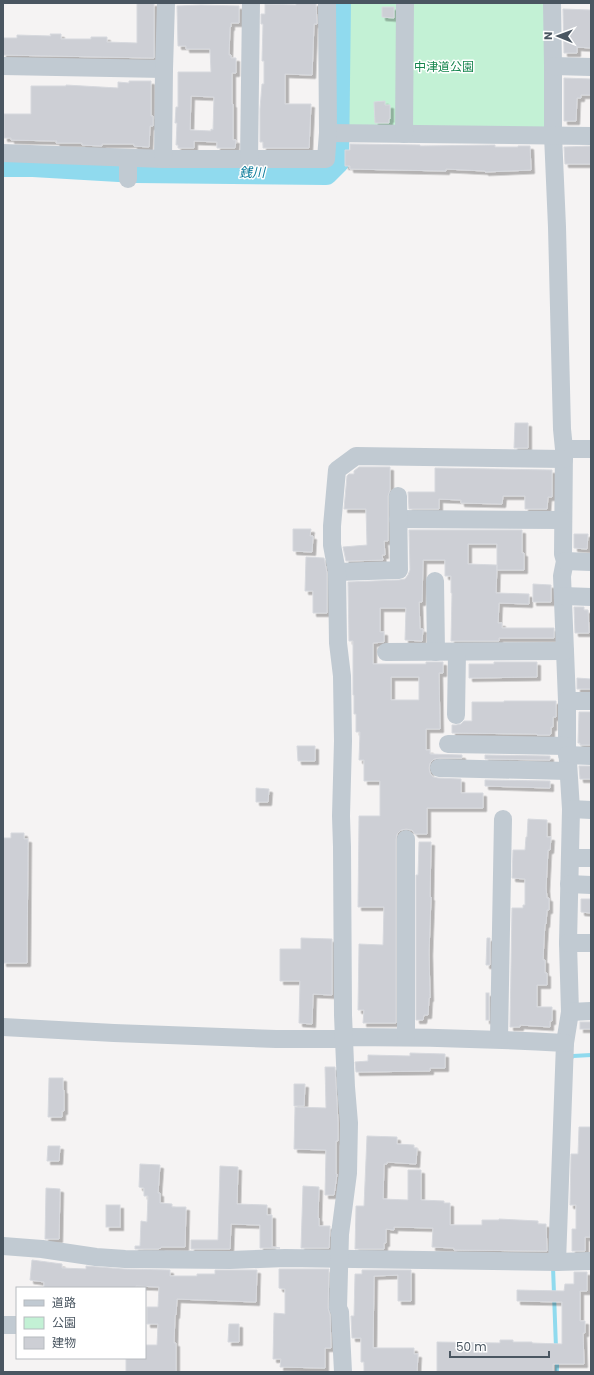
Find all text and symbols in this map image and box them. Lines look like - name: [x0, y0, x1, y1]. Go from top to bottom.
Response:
- north arrow: [538, 16, 578, 56]
- text: N: [540, 32, 556, 40]
- park label: 中津道公園: [414, 58, 474, 75]
- water label: 銭川: [239, 163, 267, 182]
- legend: [16, 1287, 146, 1359]
- text: 道路: [52, 1294, 76, 1311]
- text: 公園: [52, 1314, 76, 1331]
- scale bar: [450, 1333, 549, 1359]
- text: 建物: [52, 1334, 76, 1351]
- text: 50 m: [456, 1338, 487, 1355]

